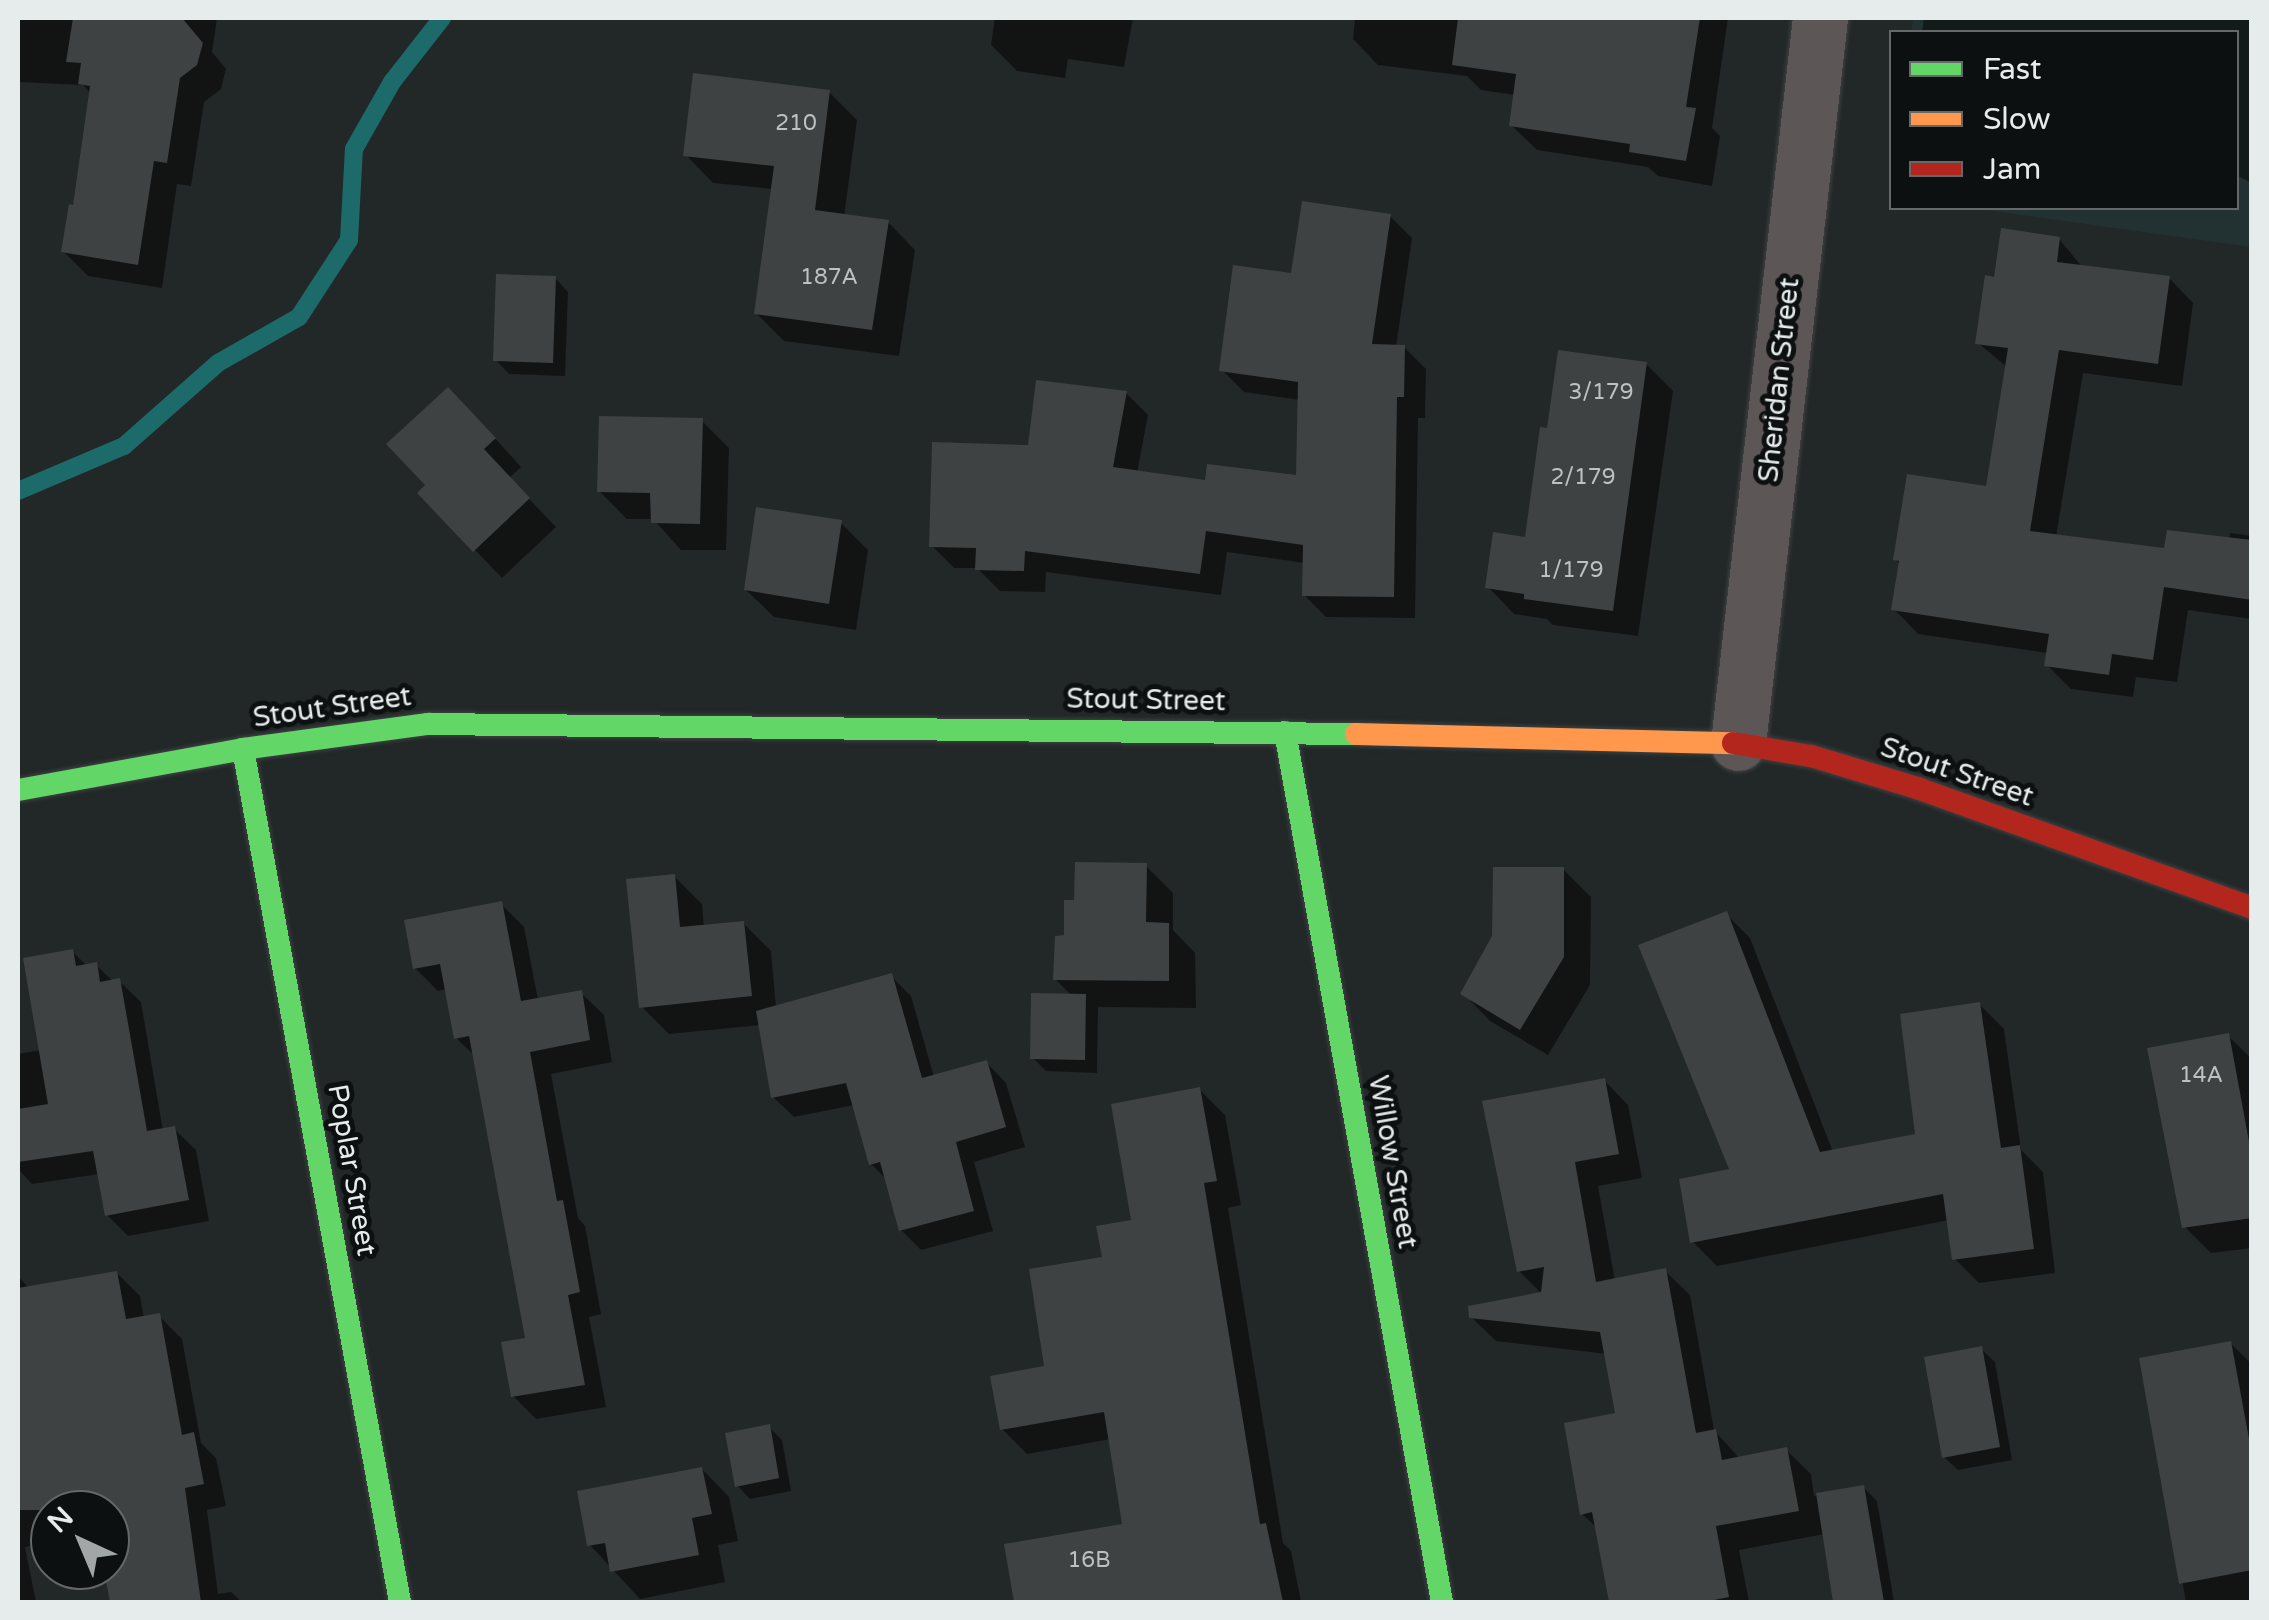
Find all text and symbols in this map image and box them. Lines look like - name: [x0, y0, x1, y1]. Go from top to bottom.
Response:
- legend: [1889, 30, 2239, 210]
- text: Fast: [1983, 51, 2042, 88]
- text: Slow: [1983, 101, 2051, 138]
- house number: 210: [775, 111, 817, 137]
- text: Jam: [1983, 151, 2041, 188]
- house number: 187A: [800, 265, 858, 291]
- street label: Sheridan Street: [1752, 276, 1806, 484]
- house number: 3/179: [1568, 380, 1634, 406]
- house number: 2/179: [1550, 465, 1616, 491]
- house number: 1/179: [1538, 558, 1604, 584]
- street label: Stout Street: [251, 679, 413, 735]
- street label: Stout Street: [1066, 682, 1226, 718]
- street label: Stout Street: [1876, 730, 2038, 814]
- house number: 14A: [2179, 1063, 2223, 1089]
- street label: Willow Street: [1361, 1073, 1425, 1251]
- street label: Poplar Street: [320, 1081, 384, 1259]
- north arrow: [30, 1490, 130, 1590]
- text: N: [41, 1500, 80, 1540]
- house number: 16B: [1068, 1548, 1110, 1574]

